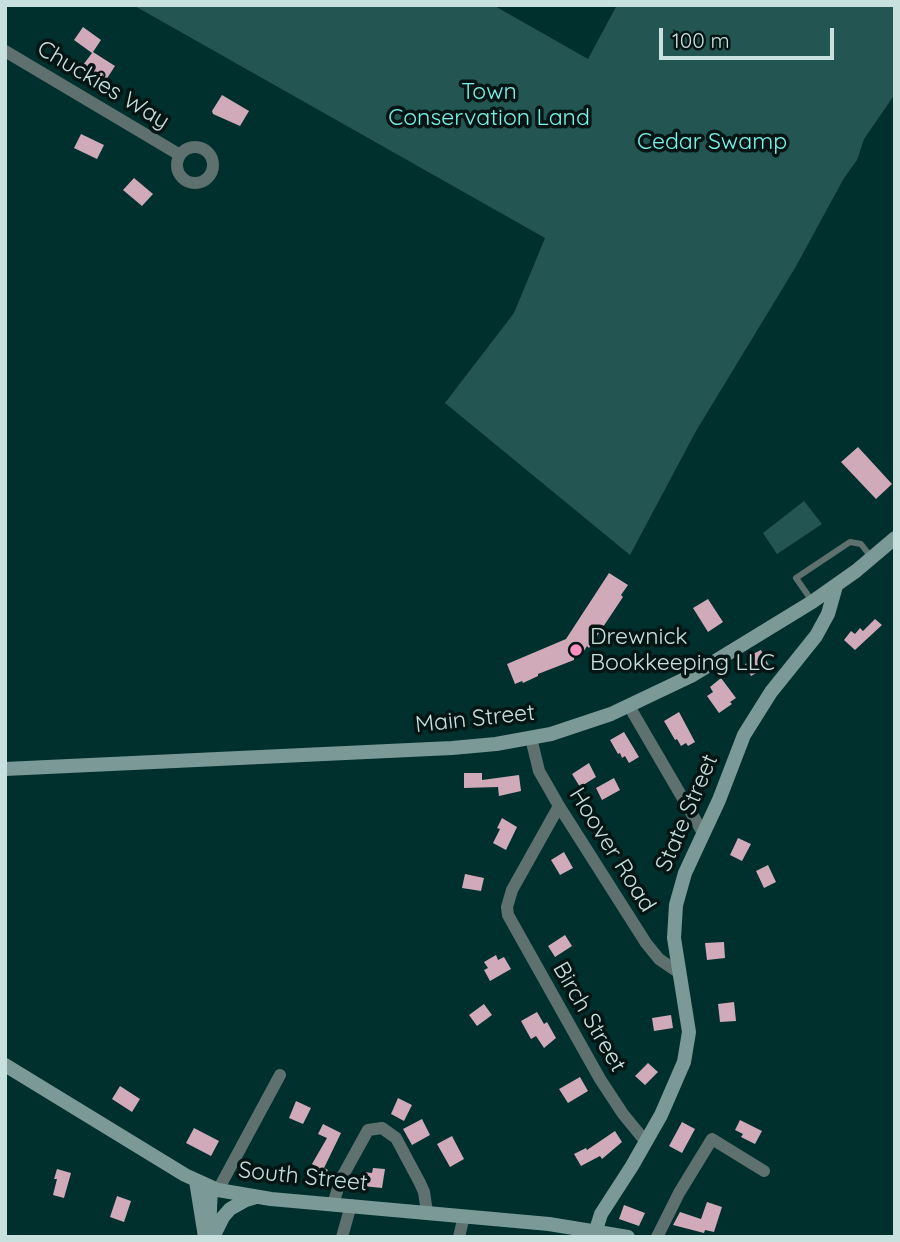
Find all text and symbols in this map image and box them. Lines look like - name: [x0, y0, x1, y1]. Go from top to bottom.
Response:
- scale bar: [662, 14, 837, 58]
- text: 100 m: [672, 27, 730, 53]
- street label: Chuckies Way: [32, 35, 174, 135]
- park label: Town Conservation Land: [388, 78, 590, 132]
- park label: Cedar Swamp: [637, 128, 787, 156]
- place label: Drewnick Bookkeeping LLC: [590, 623, 775, 677]
- marker: Drewnick Bookkeeping LLC: [568, 642, 584, 658]
- street label: Main Street: [414, 699, 536, 739]
- street label: State Street: [650, 750, 724, 876]
- street label: Hoover Road: [563, 783, 661, 917]
- street label: Birch Street: [546, 957, 632, 1077]
- street label: South Street: [237, 1156, 369, 1198]

